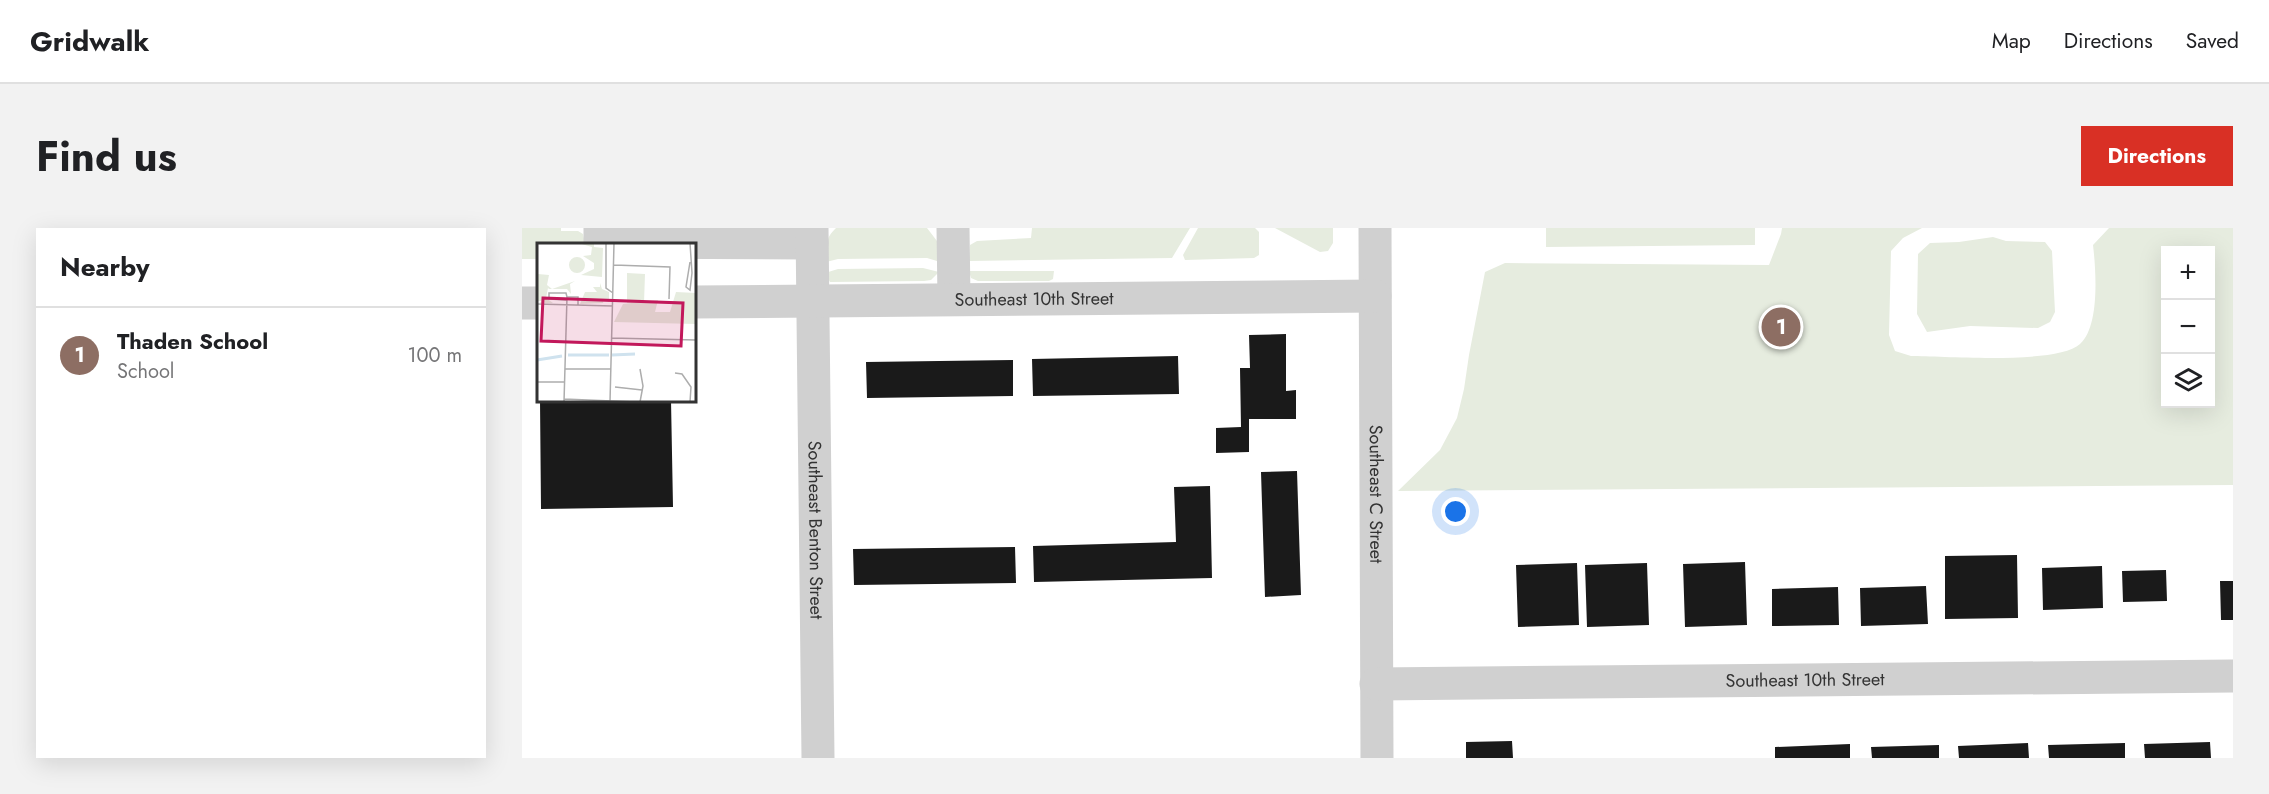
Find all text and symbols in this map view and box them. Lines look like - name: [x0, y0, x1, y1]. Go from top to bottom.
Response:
- text: Gridwalk: [30, 21, 149, 62]
- text: Map: [1992, 26, 2031, 56]
- text: Directions: [2064, 26, 2153, 56]
- text: Saved: [2186, 26, 2239, 56]
- text: Find us: [36, 126, 177, 187]
- button: Directions: [2081, 126, 2233, 186]
- inset map: [537, 243, 696, 402]
- map controls: [2161, 246, 2215, 408]
- button: +: [2161, 246, 2215, 300]
- text: Nearby: [60, 248, 149, 286]
- street label: Southeast 10th Street: [954, 285, 1114, 313]
- button: −: [2161, 300, 2215, 354]
- pin: 1: [1762, 304, 1800, 350]
- text: Thaden School: [117, 325, 268, 357]
- text: 1: [74, 341, 85, 370]
- text: 100 m: [407, 341, 462, 370]
- button: layers: [2161, 354, 2215, 408]
- text: School: [117, 357, 174, 386]
- street label: Southeast C Street: [1363, 425, 1389, 564]
- street label: Southeast Benton Street: [801, 440, 829, 620]
- your location: [1441, 497, 1470, 526]
- street label: Southeast 10th Street: [1725, 666, 1885, 694]

